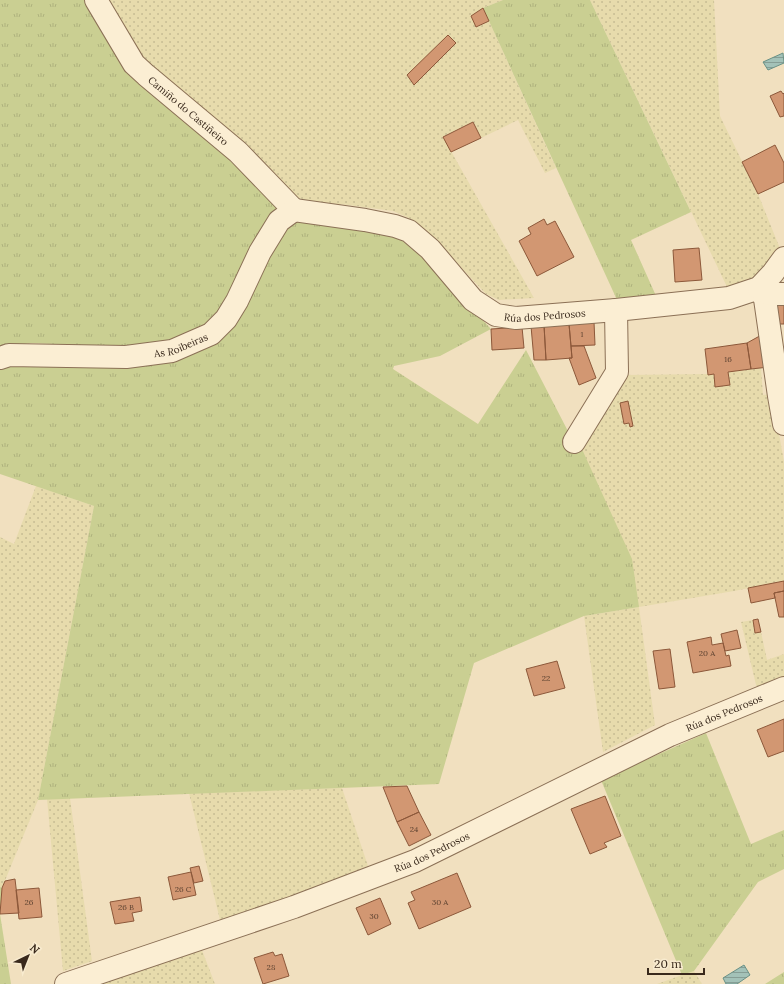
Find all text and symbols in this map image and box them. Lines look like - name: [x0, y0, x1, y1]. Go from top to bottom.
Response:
- street label: Camiño do Castiñeiro: [146, 73, 231, 148]
- street label: Rúa dos Pedrosos: [503, 306, 586, 324]
- house number: 1: [581, 329, 584, 339]
- street label: As Roibeiras: [152, 330, 210, 360]
- house number: 16: [724, 354, 732, 364]
- house number: 20 A: [699, 648, 716, 658]
- house number: 22: [542, 673, 550, 683]
- street label: Rúa dos Pedrosos: [684, 691, 765, 734]
- house number: 24: [410, 824, 419, 834]
- street label: Rúa dos Pedrosos: [392, 829, 472, 875]
- house number: 26 C: [175, 884, 192, 894]
- house number: 26: [25, 897, 34, 907]
- house number: 30 A: [432, 897, 449, 907]
- house number: 26 B: [118, 902, 134, 912]
- house number: 30: [369, 911, 379, 921]
- north arrow: [8, 936, 48, 976]
- text: N: [27, 941, 43, 957]
- scale bar: [648, 950, 704, 976]
- text: 20 m: [654, 956, 682, 971]
- house number: 28: [267, 962, 276, 972]

